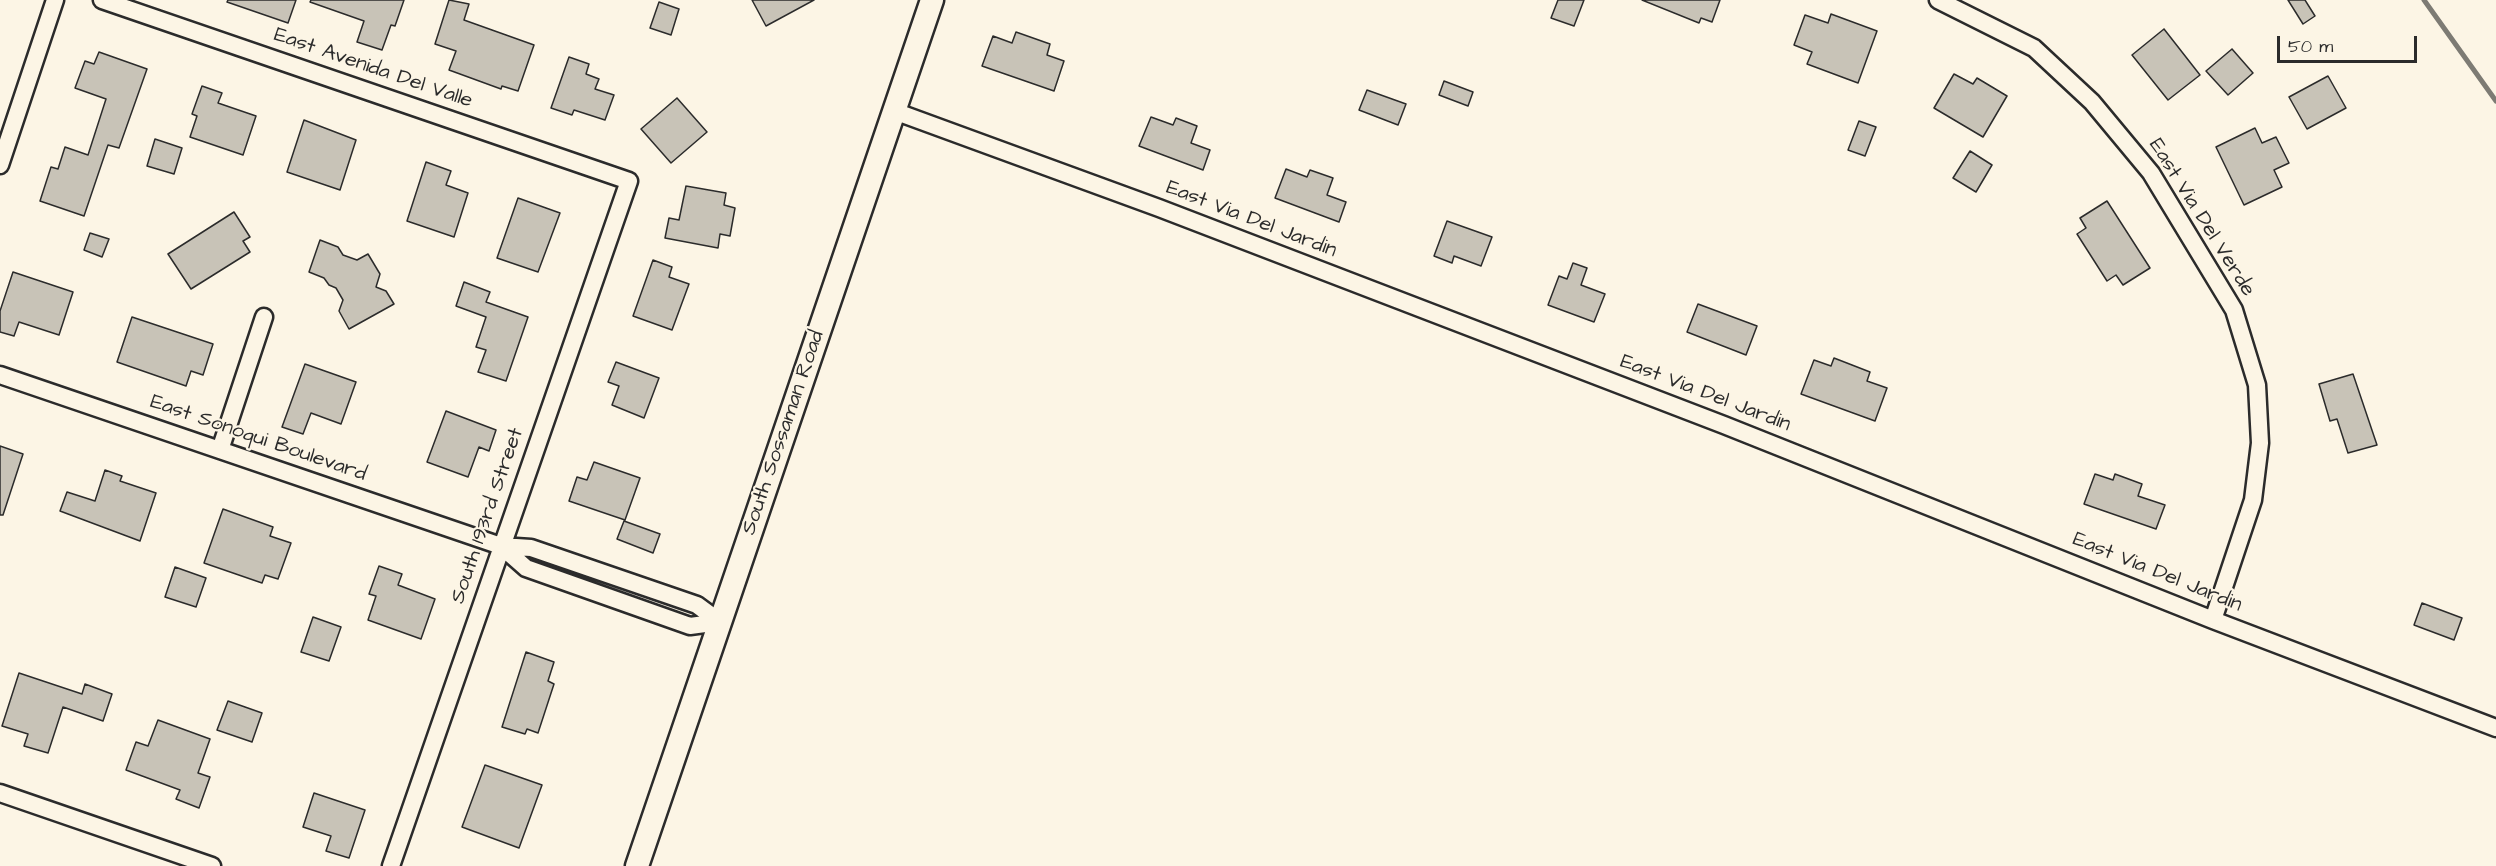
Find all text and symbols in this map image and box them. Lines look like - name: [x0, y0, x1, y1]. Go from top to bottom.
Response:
- street label: East Avenida Del Valle: [270, 23, 476, 115]
- scale bar: [2280, 24, 2420, 62]
- text: 50 m: [2288, 34, 2333, 59]
- street label: East Via Del Verde: [2142, 135, 2260, 301]
- street label: East Via Del Jardin: [1162, 176, 1340, 264]
- street label: South Sossaman Road: [737, 327, 831, 539]
- street label: East Via Del Jardin: [1616, 350, 1794, 438]
- street label: East Sonoqui Boulevard: [146, 390, 370, 488]
- street label: South 193rd Street: [446, 425, 530, 607]
- street label: East Via Del Jardin: [2069, 528, 2245, 618]

